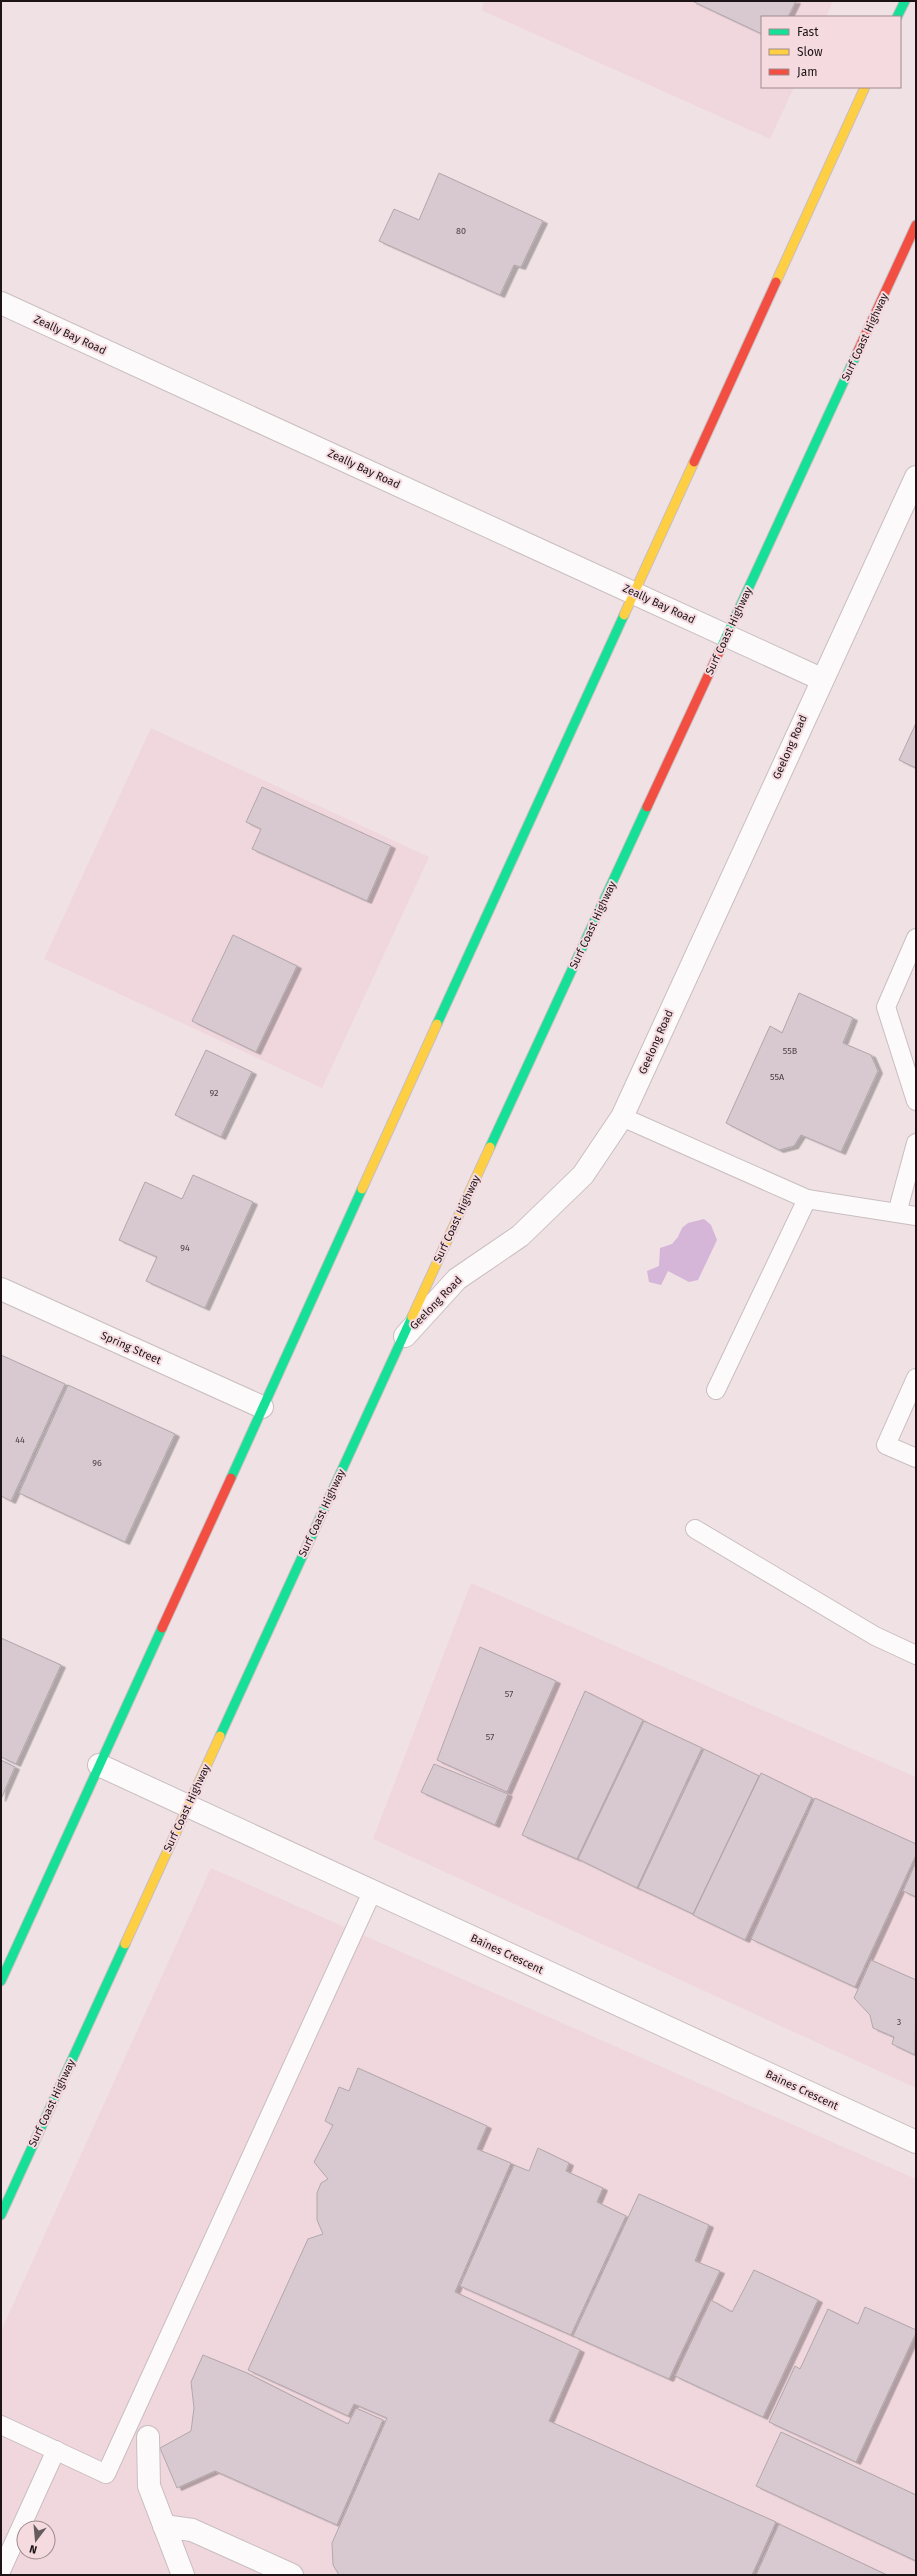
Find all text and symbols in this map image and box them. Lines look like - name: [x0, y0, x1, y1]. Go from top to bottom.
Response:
- legend: [761, 16, 901, 88]
- text: Fast: [797, 25, 819, 39]
- text: Slow: [797, 45, 823, 59]
- text: Jam: [797, 65, 817, 79]
- house number: 80: [456, 226, 466, 236]
- street label: Surf Coast Highway: [839, 291, 891, 383]
- street label: Zeally Bay Road: [32, 313, 108, 357]
- street label: Zeally Bay Road: [326, 447, 402, 491]
- street label: Zeally Bay Road: [621, 582, 697, 626]
- street label: Surf Coast Highway: [703, 585, 755, 677]
- street label: Geelong Road: [770, 713, 810, 781]
- street label: Surf Coast Highway: [567, 879, 619, 971]
- street label: Geelong Road: [636, 1008, 676, 1076]
- house number: 55B: [783, 1046, 798, 1056]
- house number: 55A: [770, 1072, 785, 1082]
- house number: 92: [210, 1088, 218, 1098]
- street label: Surf Coast Highway: [431, 1173, 483, 1265]
- house number: 94: [180, 1243, 190, 1253]
- street label: Geelong Road: [407, 1274, 465, 1332]
- street label: Spring Street: [99, 1329, 163, 1367]
- house number: 44: [15, 1435, 25, 1445]
- house number: 96: [92, 1458, 102, 1468]
- street label: Surf Coast Highway: [296, 1467, 348, 1559]
- house number: 57: [505, 1689, 513, 1699]
- house number: 57: [486, 1732, 494, 1742]
- street label: Surf Coast Highway: [161, 1762, 213, 1854]
- street label: Baines Crescent: [469, 1931, 545, 1977]
- house number: 3: [897, 2017, 901, 2027]
- street label: Surf Coast Highway: [26, 2057, 78, 2149]
- street label: Baines Crescent: [764, 2067, 840, 2113]
- north arrow: [16, 2520, 56, 2560]
- text: N: [28, 2542, 39, 2556]

